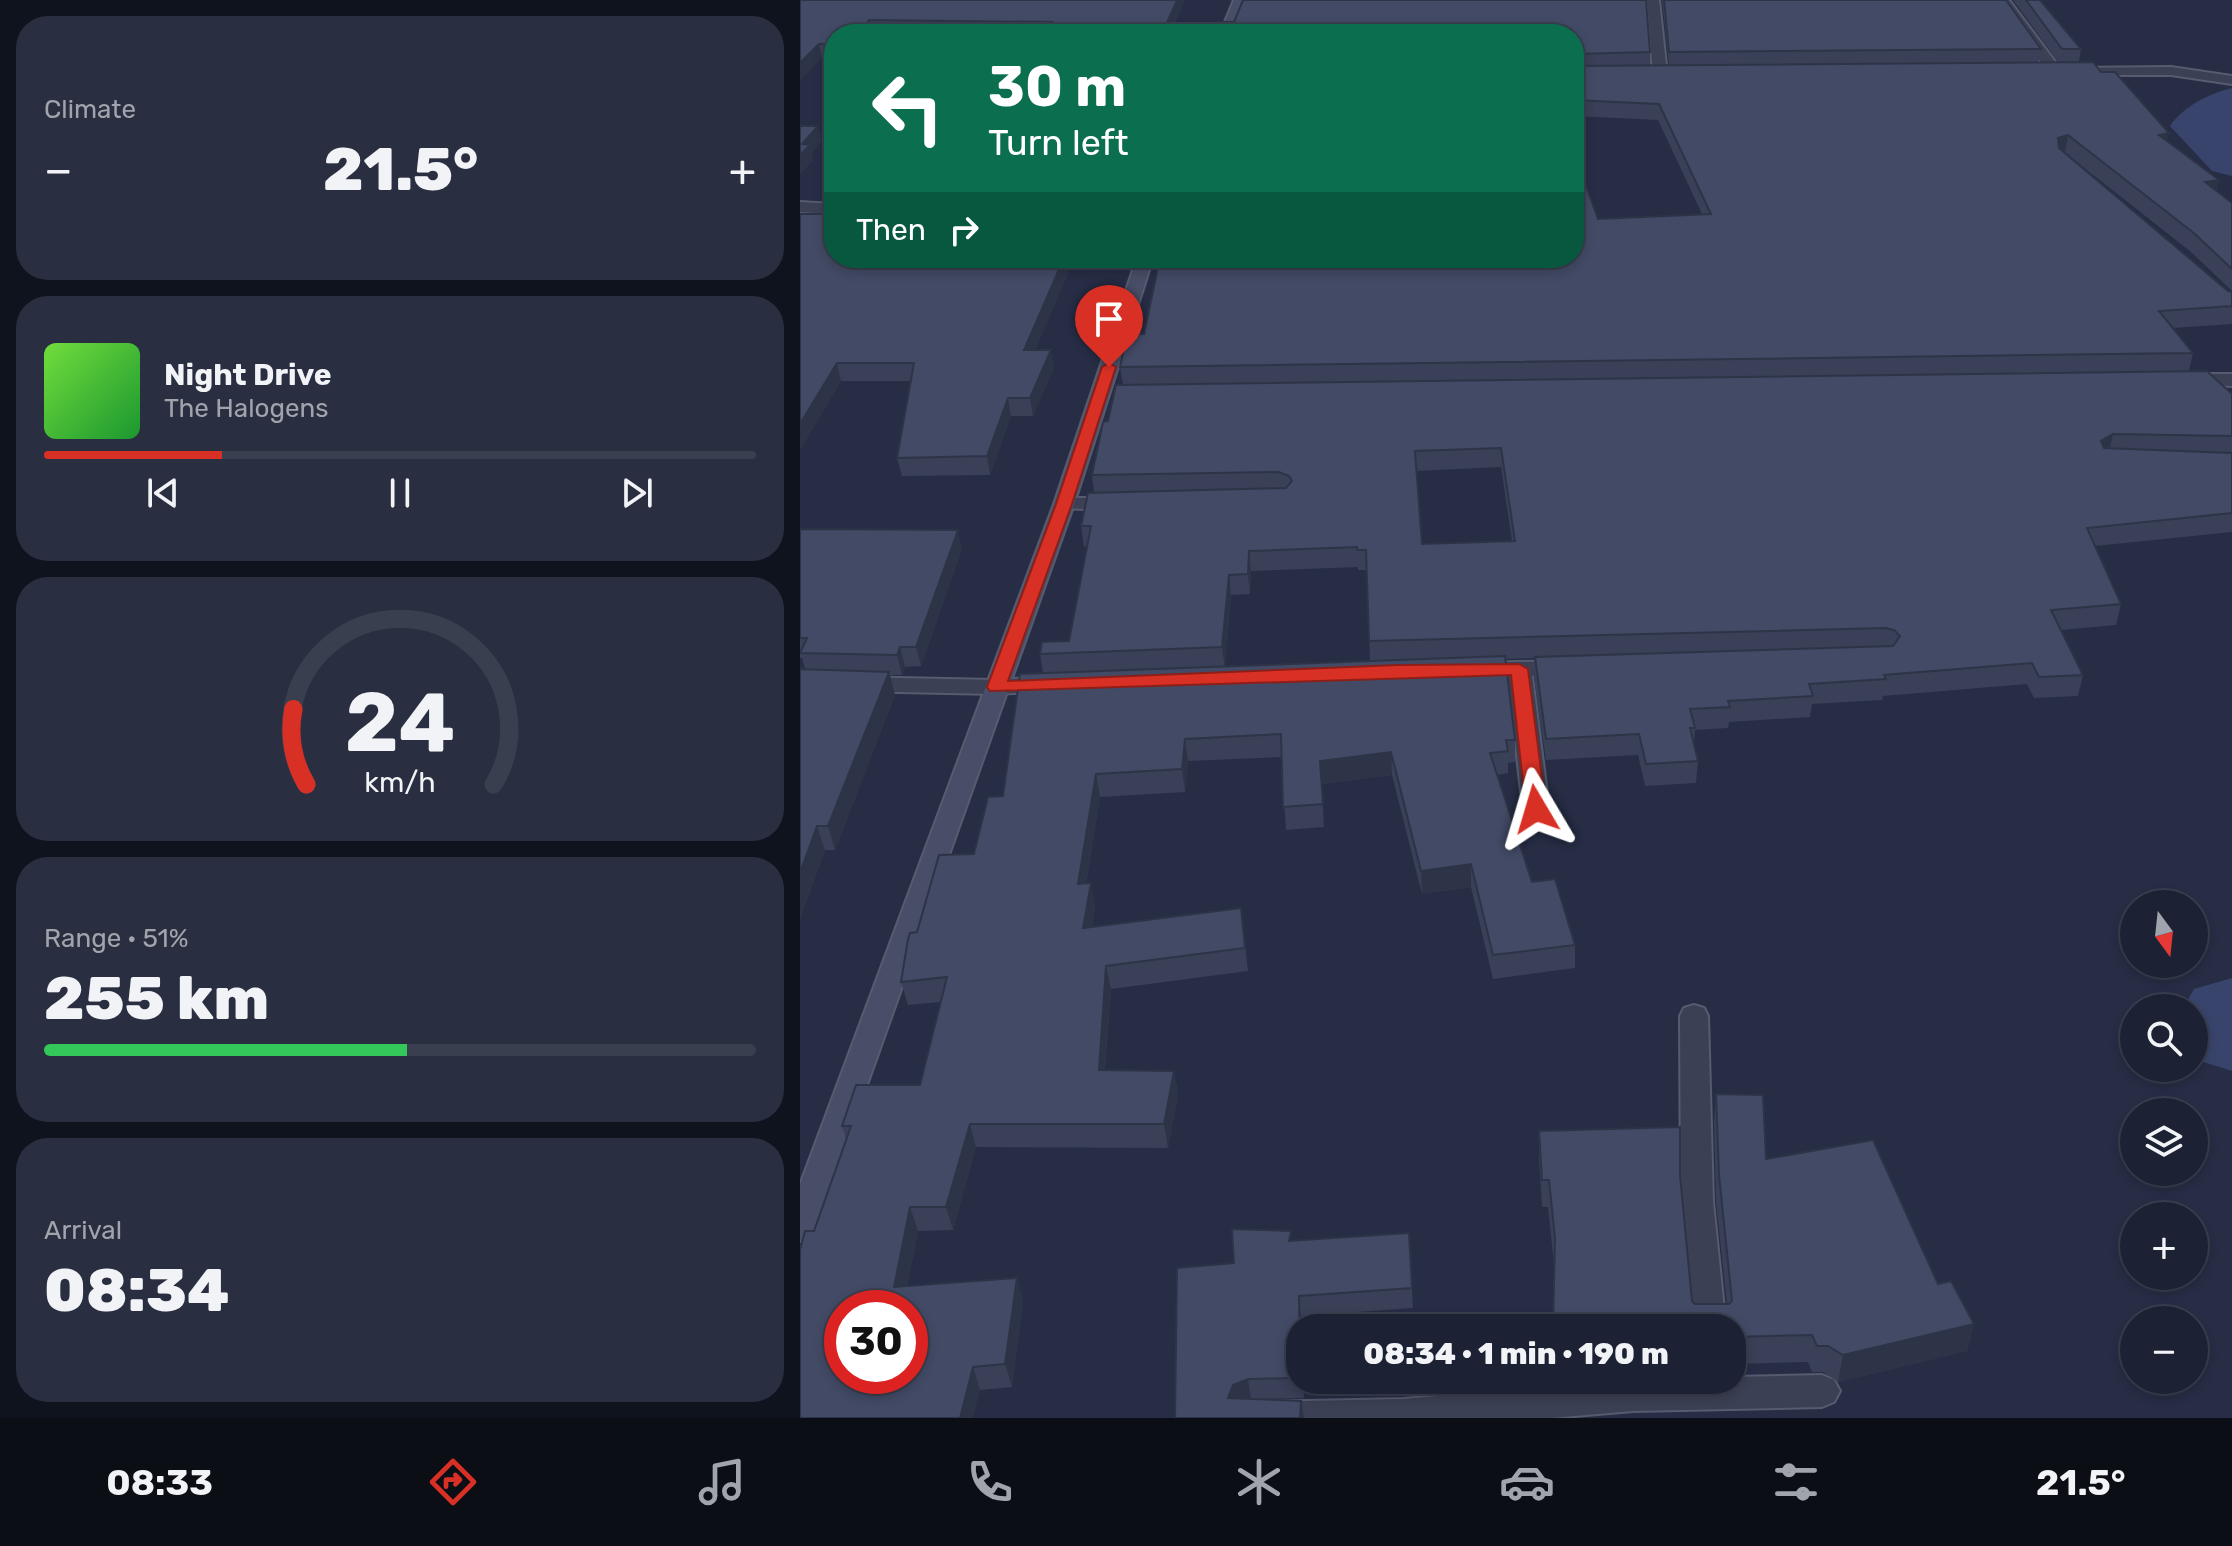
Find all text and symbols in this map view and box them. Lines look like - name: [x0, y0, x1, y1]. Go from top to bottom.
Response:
- text: 30 m: [988, 54, 1126, 120]
- icon: left: [856, 56, 960, 160]
- text: Climate: [44, 94, 136, 125]
- text: Turn left: [988, 121, 1129, 164]
- text: 21.5°: [323, 134, 478, 205]
- text: −: [44, 144, 73, 196]
- text: +: [729, 144, 756, 196]
- icon: right: [942, 208, 986, 252]
- text: Then: [856, 212, 926, 248]
- pin: [1075, 285, 1143, 367]
- icon: arrive: [1087, 297, 1131, 341]
- text: Night Drive: [164, 357, 332, 393]
- text: The Halogens: [164, 393, 329, 424]
- icon: previous: [141, 471, 185, 515]
- icon: pause: [378, 471, 422, 515]
- icon: next: [615, 471, 659, 515]
- text: 24: [345, 673, 455, 772]
- text: km/h: [364, 765, 436, 799]
- position arrow: [1494, 767, 1578, 851]
- north arrow: [2120, 890, 2208, 978]
- map controls: [2120, 890, 2208, 1394]
- text: Range · 51%: [44, 923, 189, 954]
- text: 255 km: [44, 963, 269, 1034]
- button: search: [2120, 994, 2208, 1082]
- button: layers: [2120, 1098, 2208, 1186]
- button: +: [2120, 1202, 2208, 1290]
- text: Arrival: [44, 1215, 122, 1246]
- text: 08:34: [44, 1255, 230, 1326]
- speed limit sign: 30: [824, 1290, 928, 1394]
- button: −: [2120, 1306, 2208, 1394]
- text: 08:34 · 1 min · 190 m: [1363, 1336, 1669, 1372]
- icon: directions: [425, 1454, 481, 1510]
- icon: music: [694, 1454, 750, 1510]
- icon: phone: [962, 1454, 1018, 1510]
- icon: climate: [1231, 1454, 1287, 1510]
- icon: car: [1499, 1454, 1555, 1510]
- icon: filters: [1768, 1454, 1824, 1510]
- text: 08:33: [106, 1461, 213, 1504]
- text: 21.5°: [2036, 1461, 2126, 1504]

